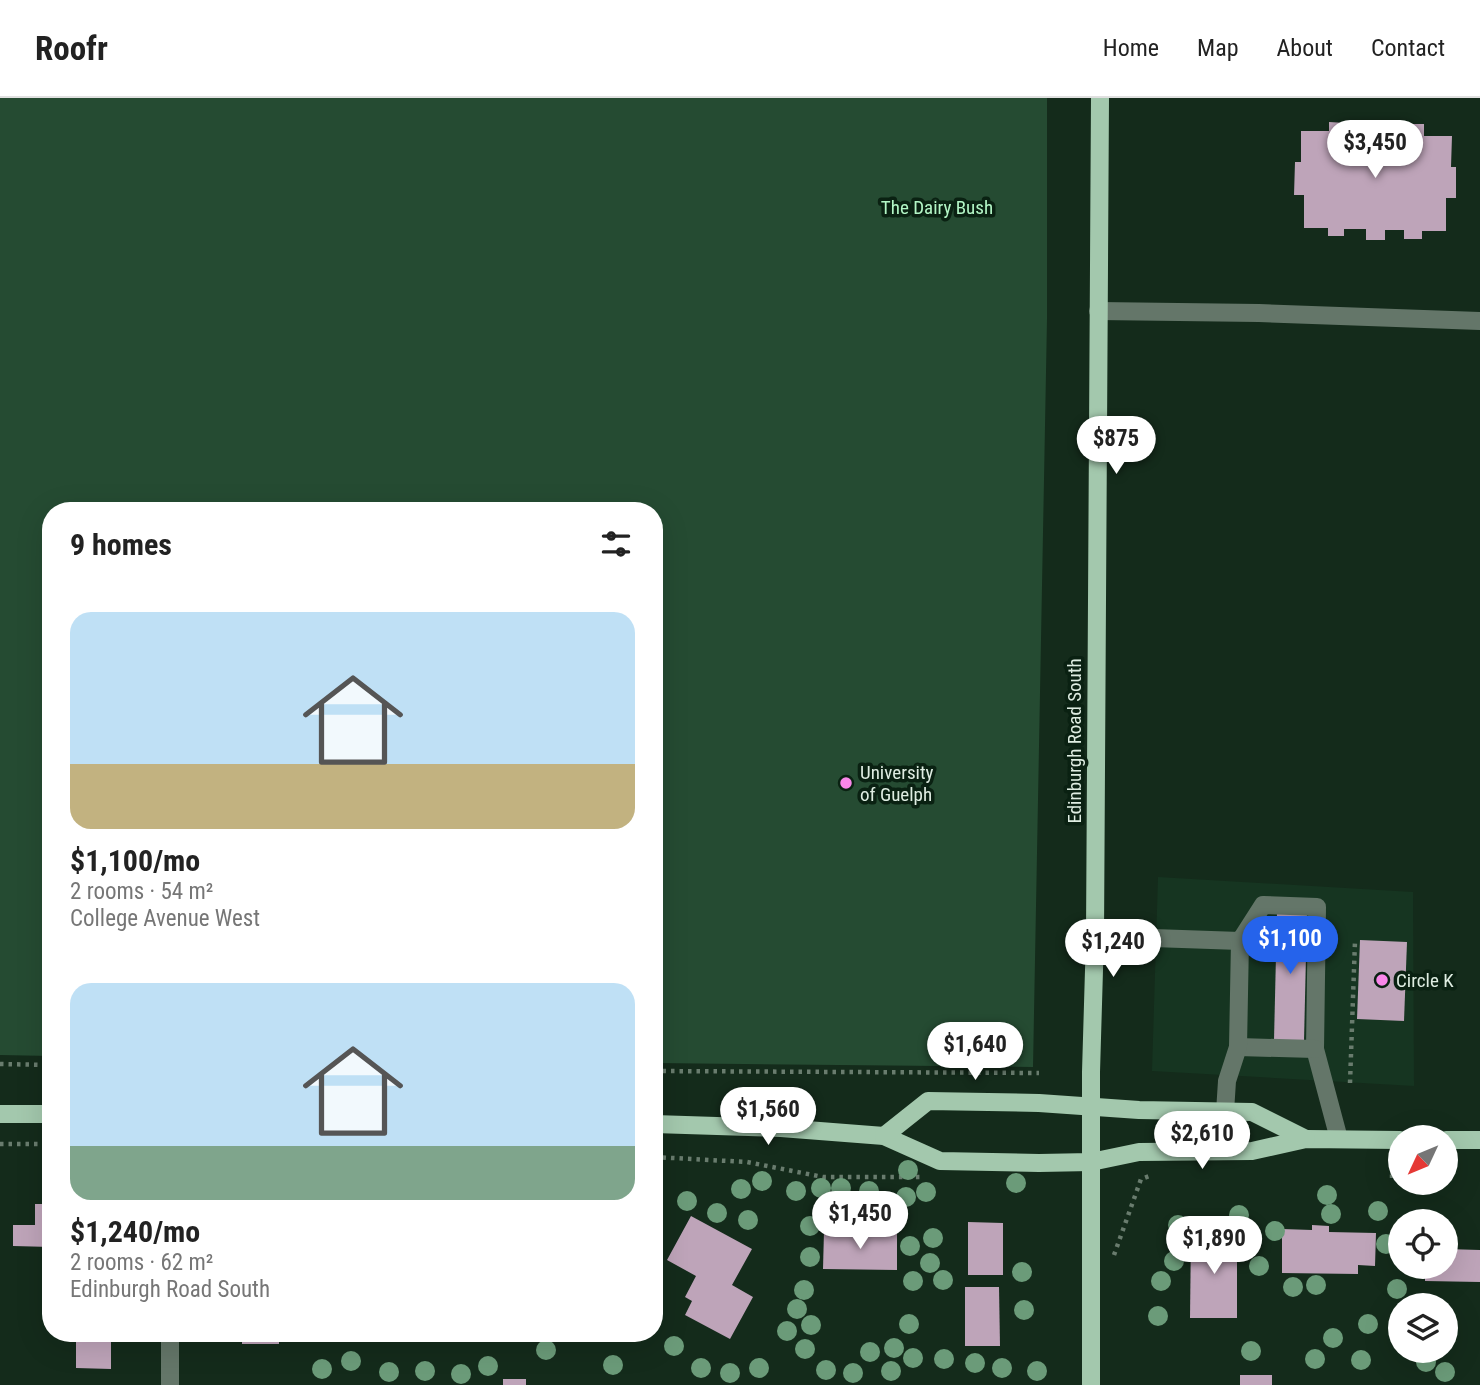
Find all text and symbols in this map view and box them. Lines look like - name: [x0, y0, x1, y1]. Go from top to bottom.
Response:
- text: Roofr: [35, 29, 108, 68]
- text: Home: [1103, 34, 1159, 62]
- text: Map: [1197, 34, 1239, 62]
- text: About: [1277, 34, 1333, 62]
- text: Contact: [1371, 34, 1445, 62]
- pin: $3,450: [1318, 120, 1432, 180]
- text: $3,450: [1343, 129, 1407, 156]
- park label: The Dairy Bush: [881, 196, 993, 219]
- pin: $875: [1075, 416, 1157, 476]
- text: $875: [1093, 425, 1139, 452]
- icon: filters: [597, 525, 635, 563]
- text: 9 homes: [70, 527, 172, 562]
- icon: home: [290, 657, 416, 783]
- street label: Edinburgh Road South: [1063, 658, 1086, 824]
- place label: University of Guelph: [860, 761, 934, 806]
- marker: University of Guelph: [838, 775, 854, 791]
- text: $1,100/mo: [70, 843, 200, 878]
- text: 2 rooms · 54 m²: [70, 878, 213, 905]
- text: College Avenue West: [70, 905, 260, 932]
- pin: $1,100: [1233, 916, 1347, 976]
- pin: $1,240: [1056, 920, 1170, 979]
- text: $1,100: [1258, 925, 1322, 952]
- text: $1,240: [1081, 928, 1145, 955]
- place label: Circle K: [1396, 969, 1454, 992]
- marker: Circle K: [1374, 972, 1390, 988]
- pin: $1,640: [918, 1023, 1032, 1082]
- icon: home: [290, 1028, 416, 1154]
- text: $1,640: [943, 1031, 1007, 1058]
- pin: $1,560: [711, 1088, 825, 1147]
- text: $1,560: [736, 1096, 800, 1123]
- pin: $2,610: [1145, 1112, 1259, 1171]
- text: $2,610: [1170, 1120, 1234, 1147]
- north arrow: [1388, 1125, 1458, 1195]
- map controls: [1388, 1125, 1458, 1363]
- pin: $1,450: [803, 1192, 917, 1251]
- text: $1,450: [828, 1200, 892, 1227]
- button: locate: [1388, 1209, 1458, 1279]
- text: $1,240/mo: [70, 1214, 200, 1249]
- pin: $1,890: [1157, 1216, 1271, 1276]
- text: $1,890: [1182, 1225, 1246, 1252]
- text: 2 rooms · 62 m²: [70, 1249, 213, 1276]
- text: Edinburgh Road South: [70, 1276, 270, 1303]
- button: layers: [1388, 1293, 1458, 1363]

